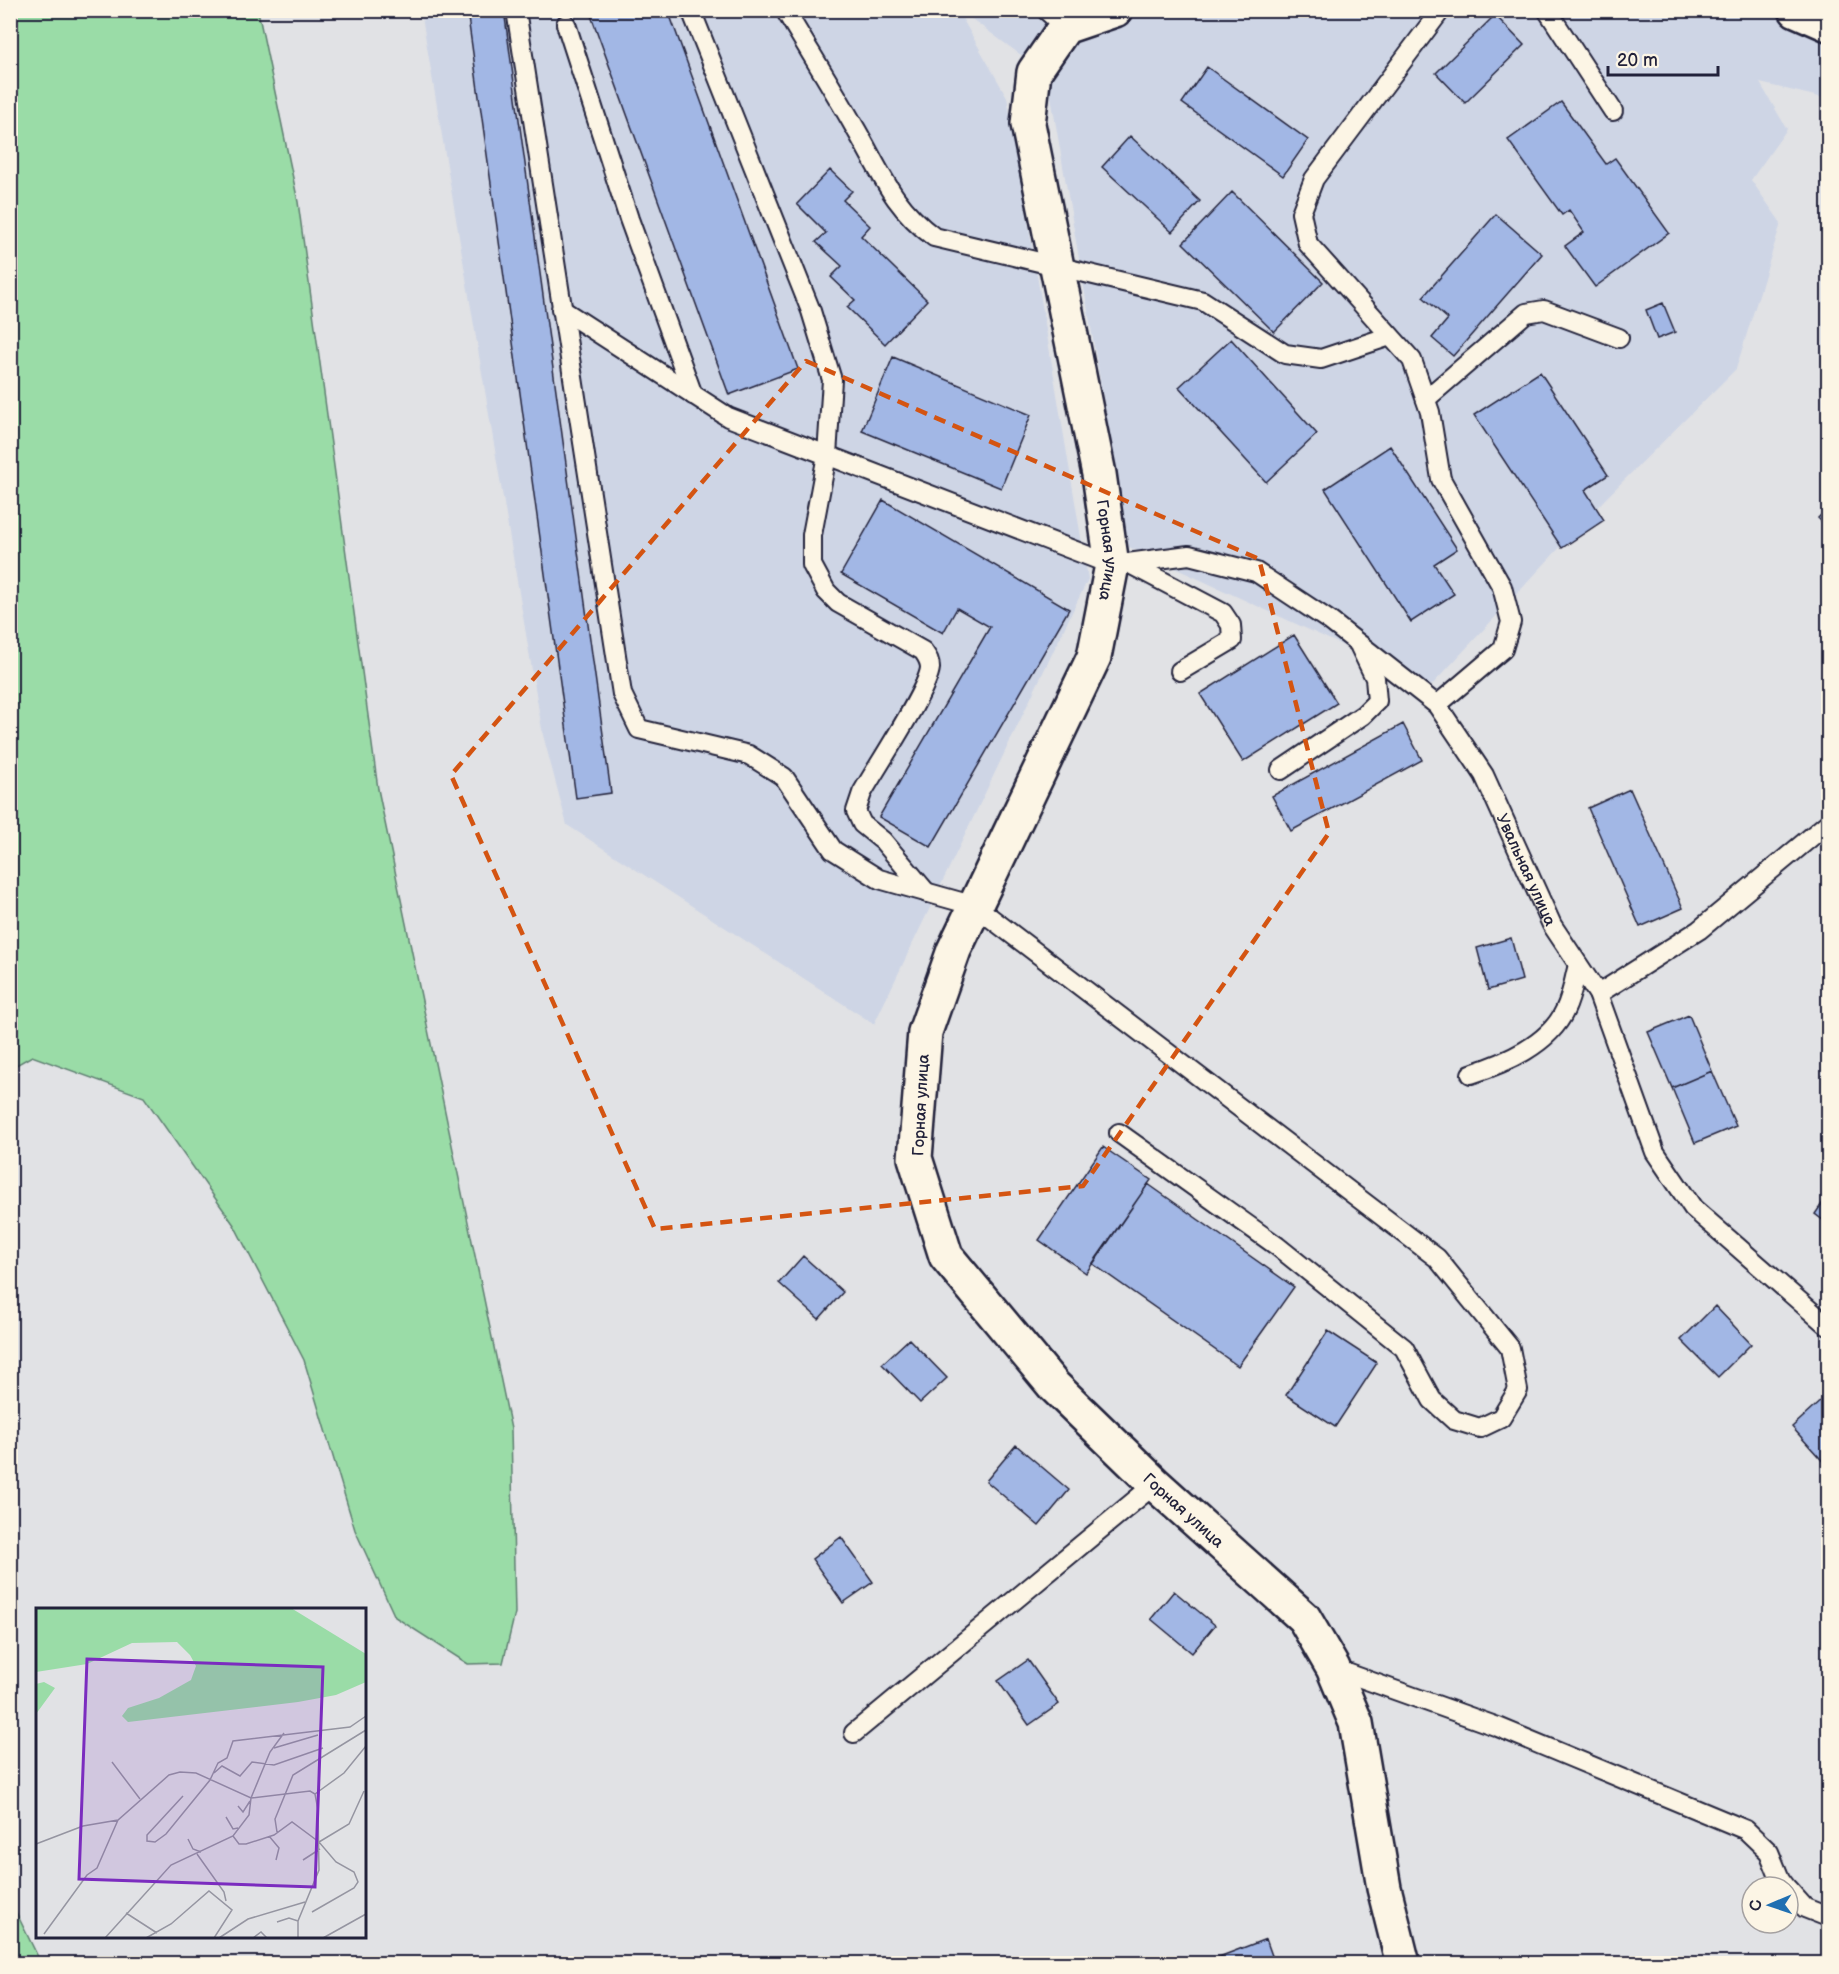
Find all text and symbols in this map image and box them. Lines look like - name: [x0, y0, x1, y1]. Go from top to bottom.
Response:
- scale bar: [1608, 39, 1718, 77]
- text: 20 m: [1617, 50, 1658, 71]
- street label: Горная улица: [1092, 499, 1120, 603]
- street label: Увальная улица: [1492, 811, 1559, 930]
- street label: Горная улица: [909, 1053, 934, 1157]
- street label: Горная улица: [1138, 1470, 1228, 1553]
- inset map: [36, 1608, 366, 1938]
- north arrow: [1740, 1875, 1800, 1935]
- text: С: [1747, 1900, 1766, 1911]

